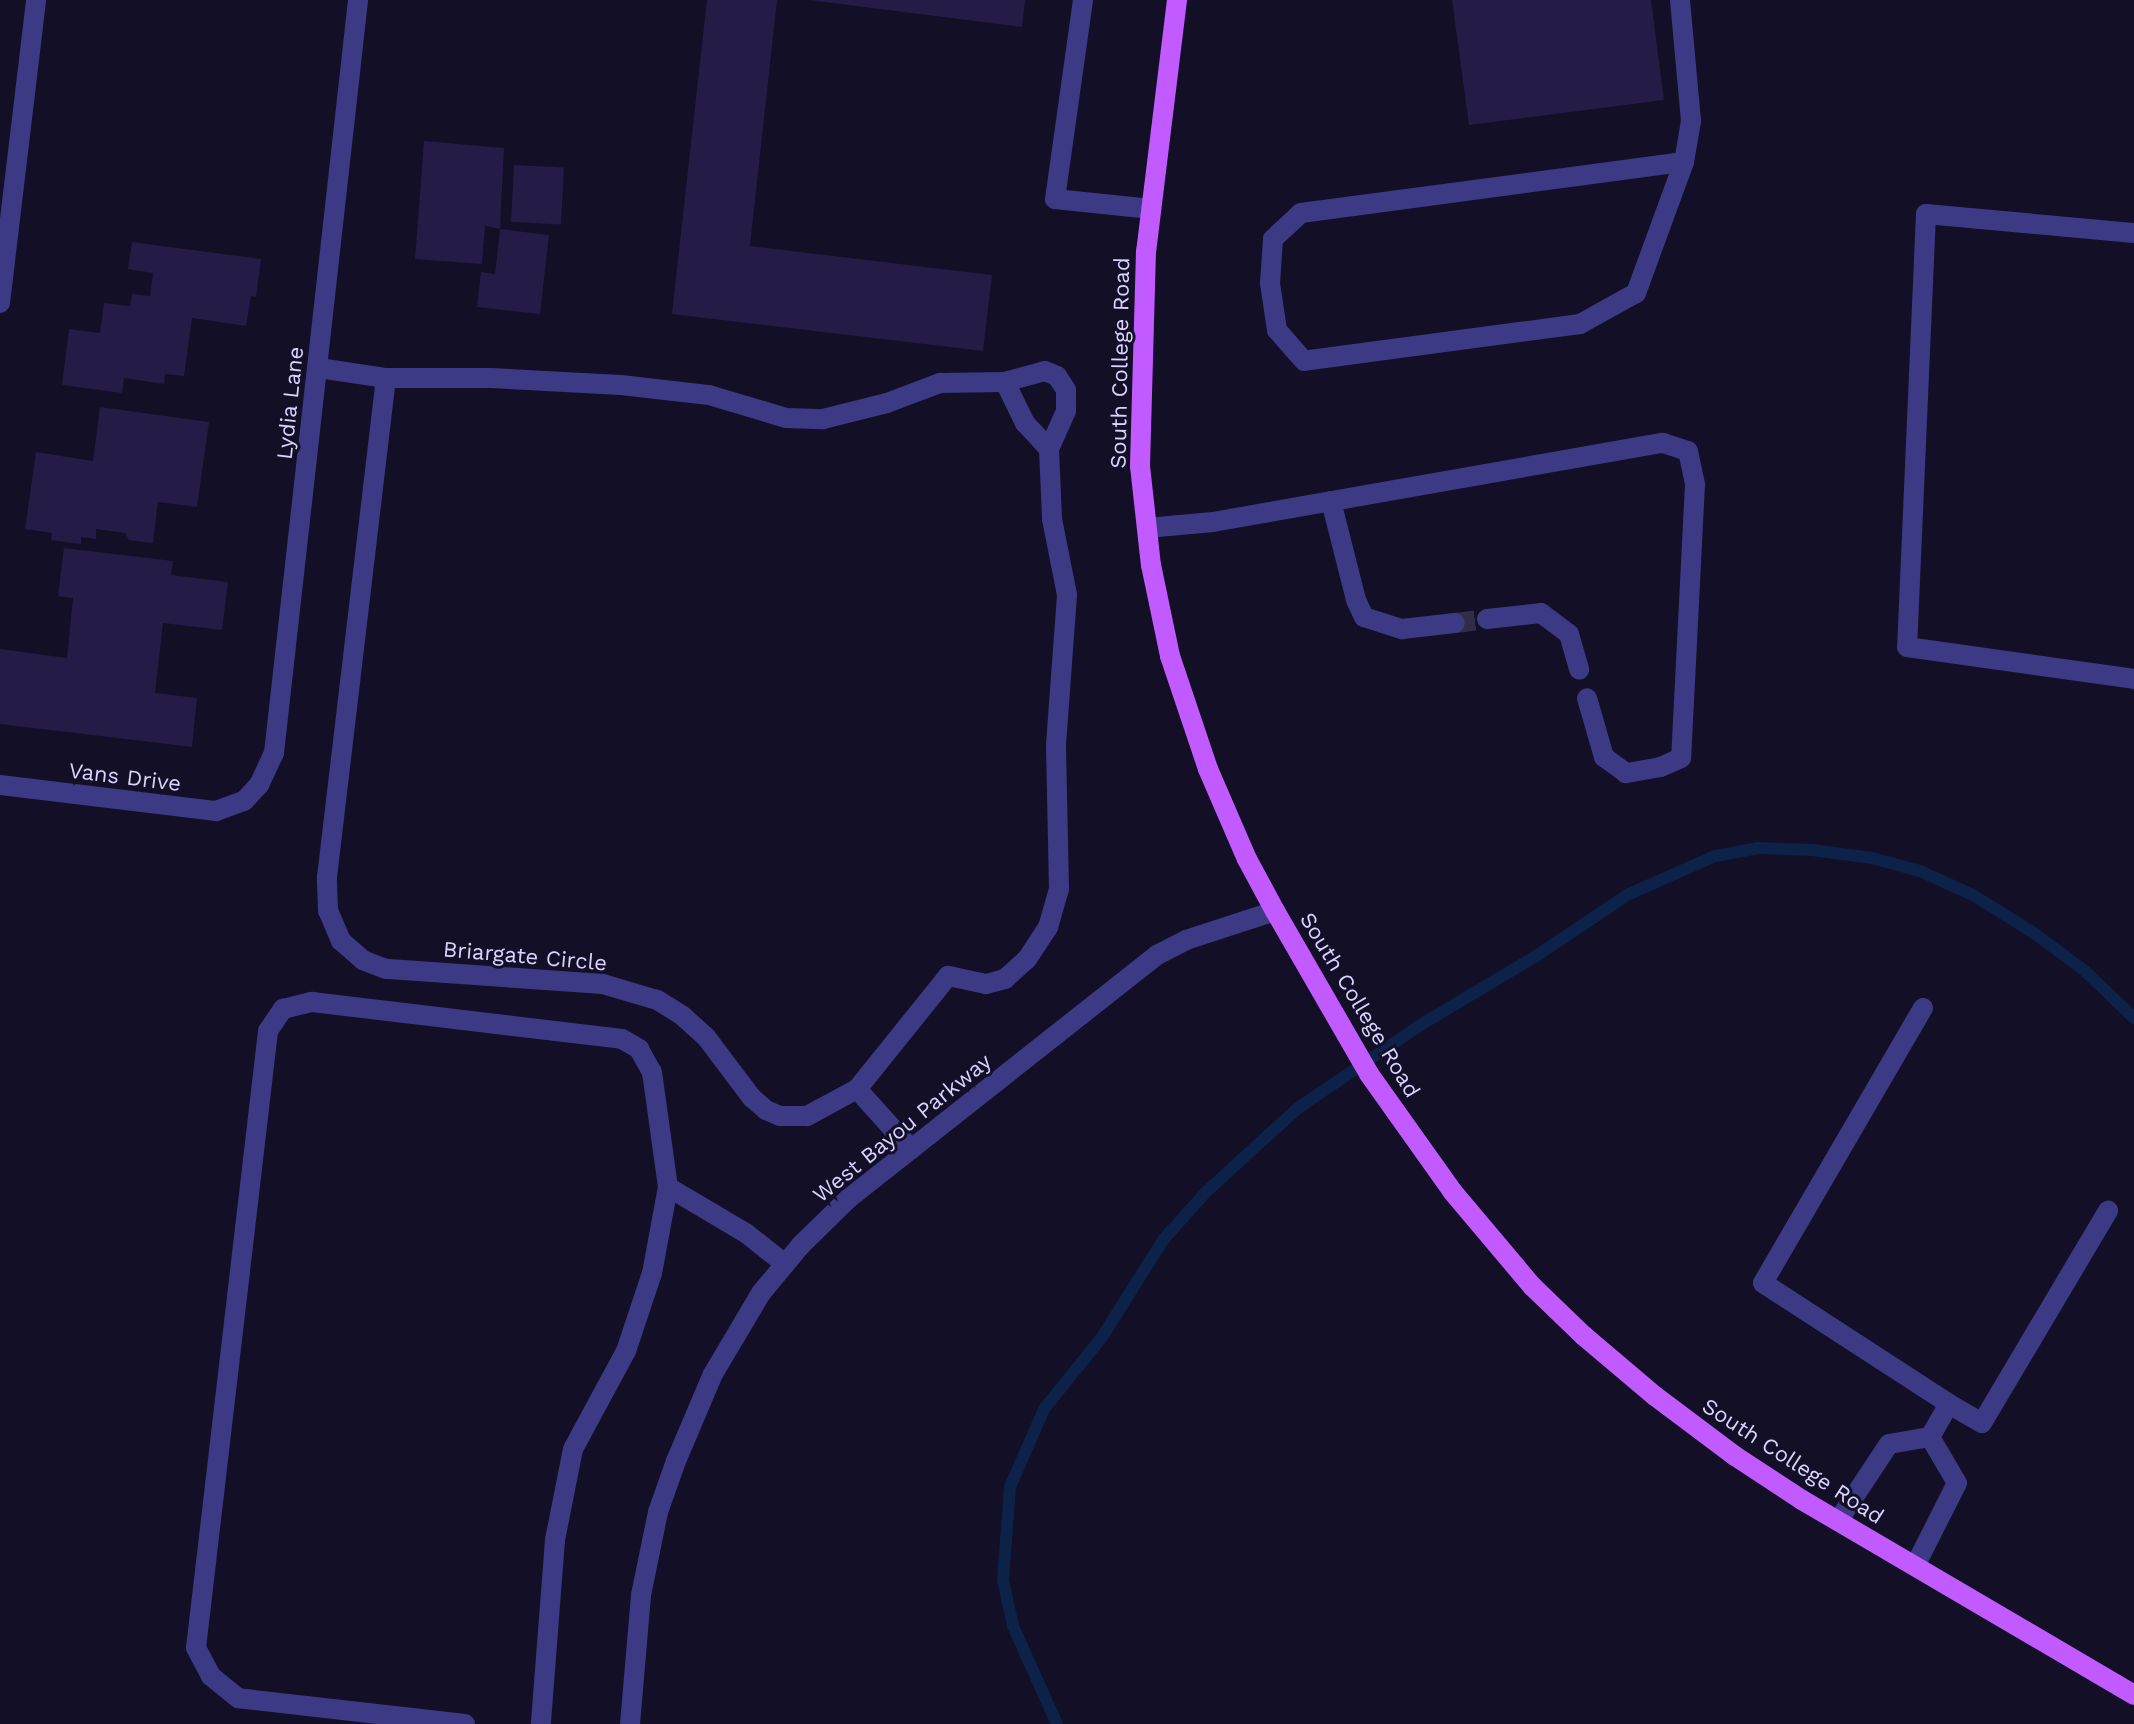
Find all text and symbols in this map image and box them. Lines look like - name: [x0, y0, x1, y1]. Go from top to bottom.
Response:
- street label: South College Road: [1105, 257, 1135, 469]
- street label: Lydia Lane: [271, 345, 309, 461]
- street label: Vans Drive: [67, 757, 183, 797]
- street label: South College Road: [1294, 908, 1426, 1102]
- street label: Briargate Circle: [442, 936, 608, 976]
- street label: West Bayou Parkway: [807, 1048, 997, 1208]
- street label: South College Road: [1697, 1392, 1889, 1530]

